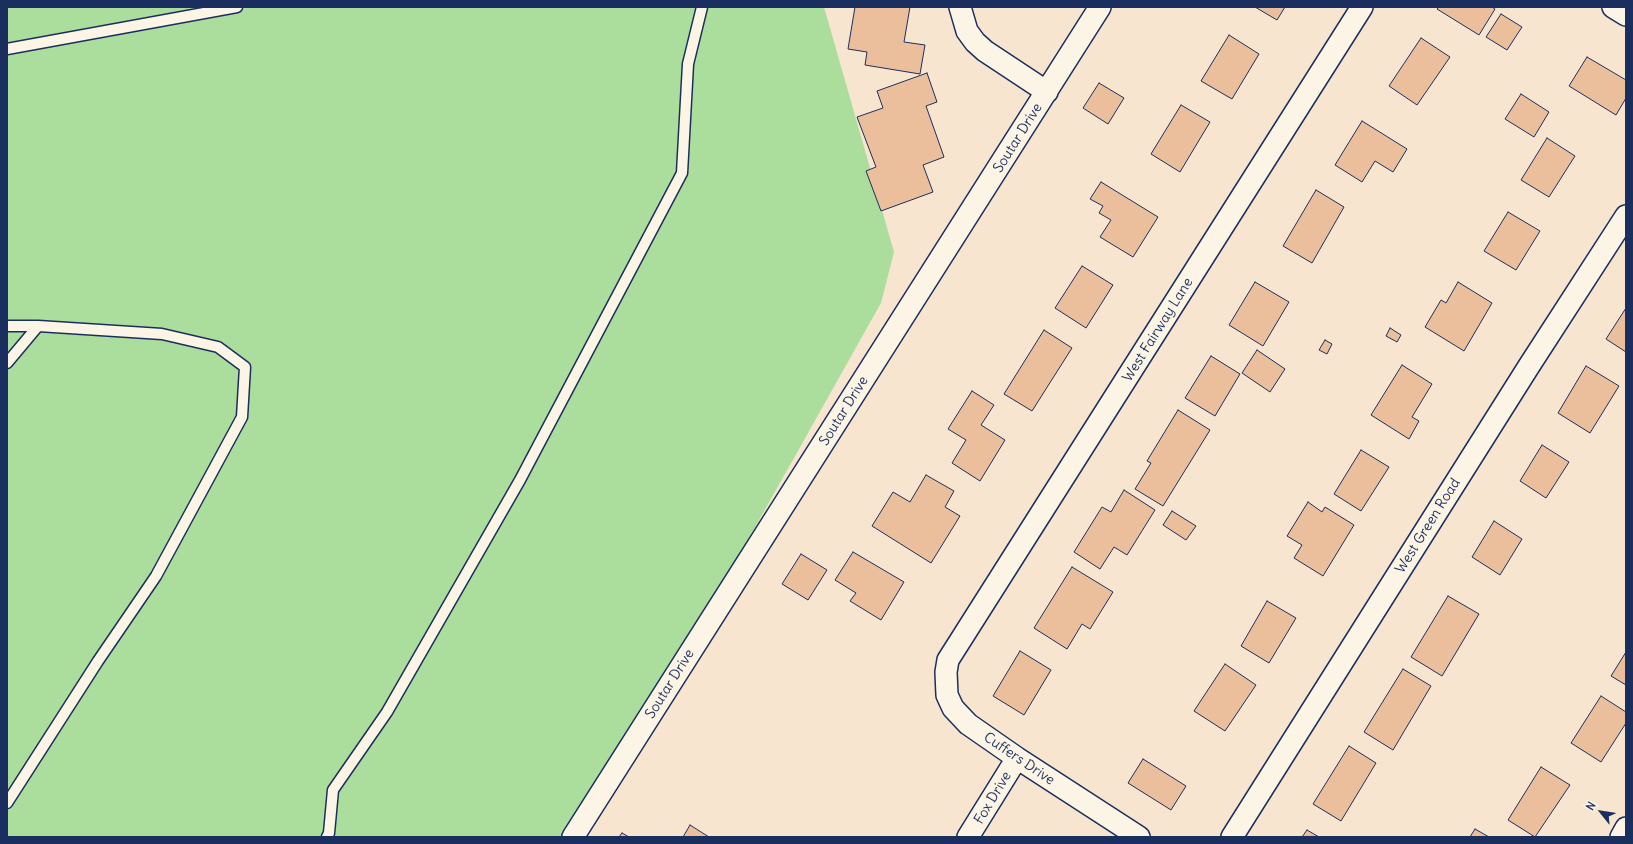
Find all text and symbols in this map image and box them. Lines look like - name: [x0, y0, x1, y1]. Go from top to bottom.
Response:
- street label: Soutar Drive: [990, 100, 1046, 176]
- street label: West Fairway Lane: [1119, 275, 1197, 385]
- street label: Soutar Drive: [816, 373, 872, 449]
- street label: West Green Road: [1392, 475, 1464, 577]
- street label: Soutar Drive: [642, 646, 698, 722]
- street label: Cuffers Drive: [980, 729, 1058, 789]
- street label: Fox Drive: [971, 769, 1015, 827]
- north arrow: [1581, 792, 1621, 832]
- text: N: [1583, 799, 1599, 813]

